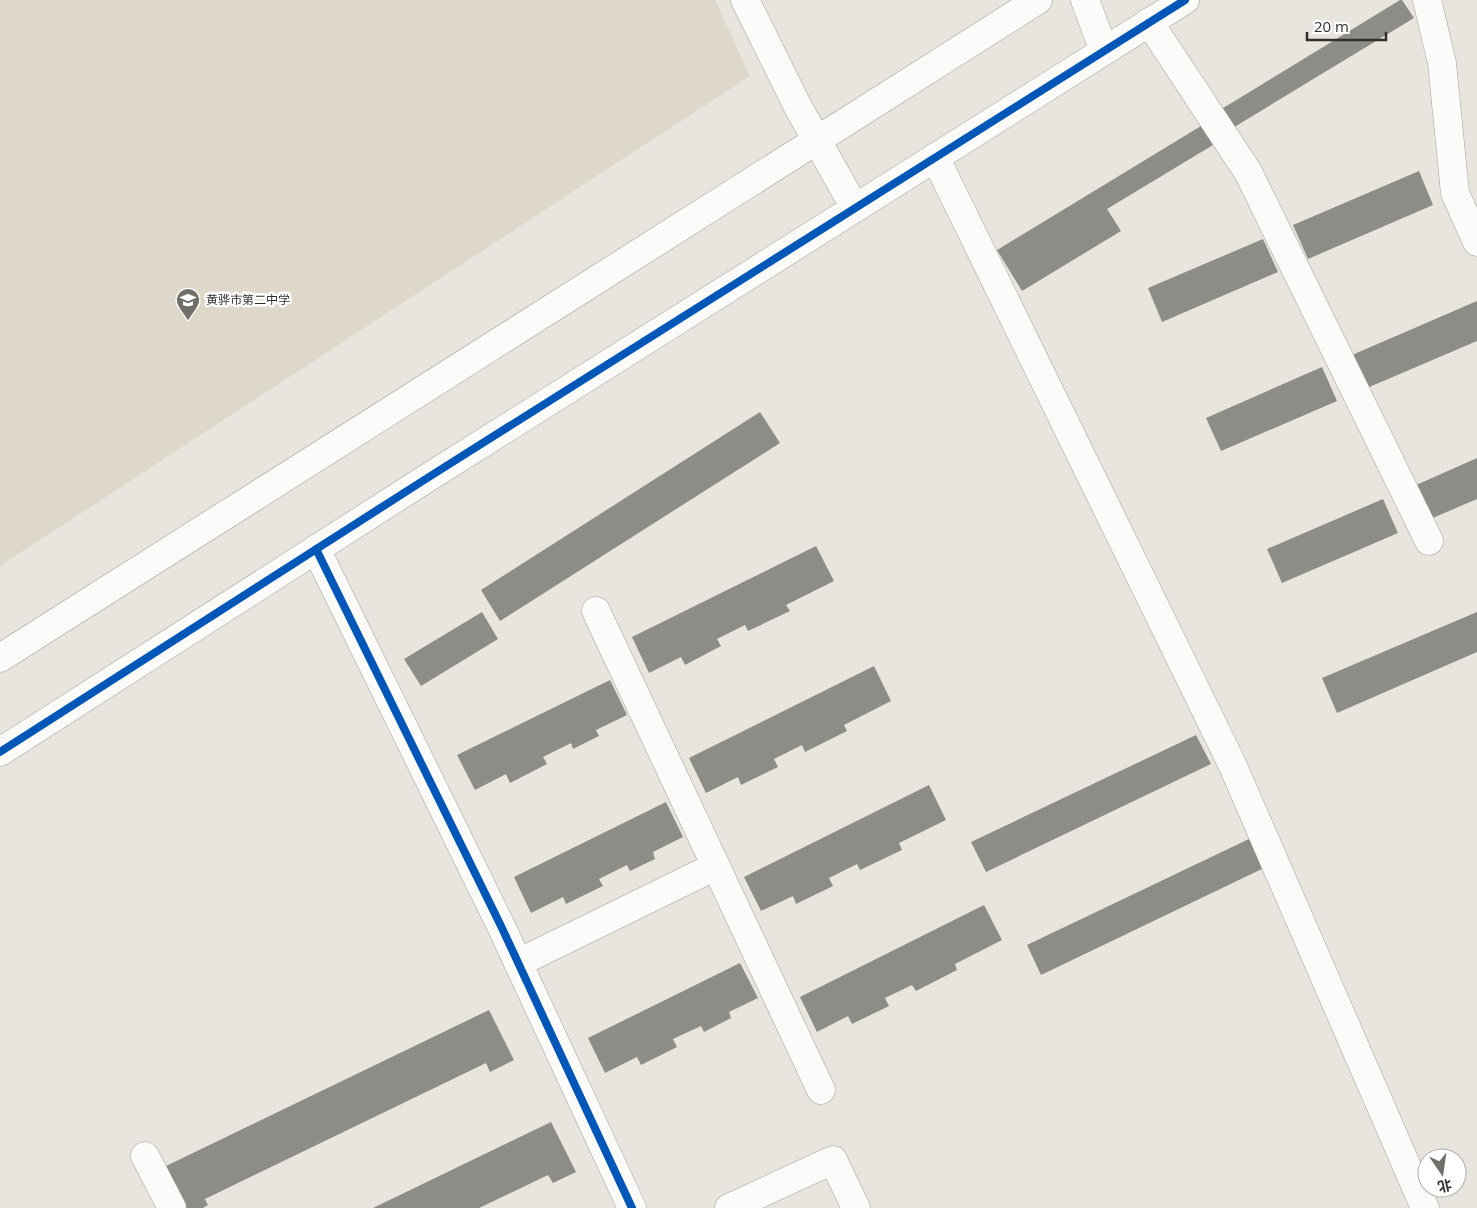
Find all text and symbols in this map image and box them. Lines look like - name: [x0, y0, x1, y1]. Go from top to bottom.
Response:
- scale bar: [1307, 10, 1386, 42]
- text: 20 m: [1314, 16, 1349, 36]
- school or university icon: 黄骅市第二中学: [175, 287, 201, 321]
- place label: 黄骅市第二中学: [206, 291, 290, 308]
- north arrow: [1417, 1148, 1467, 1198]
- text: 北: [1436, 1175, 1454, 1197]

